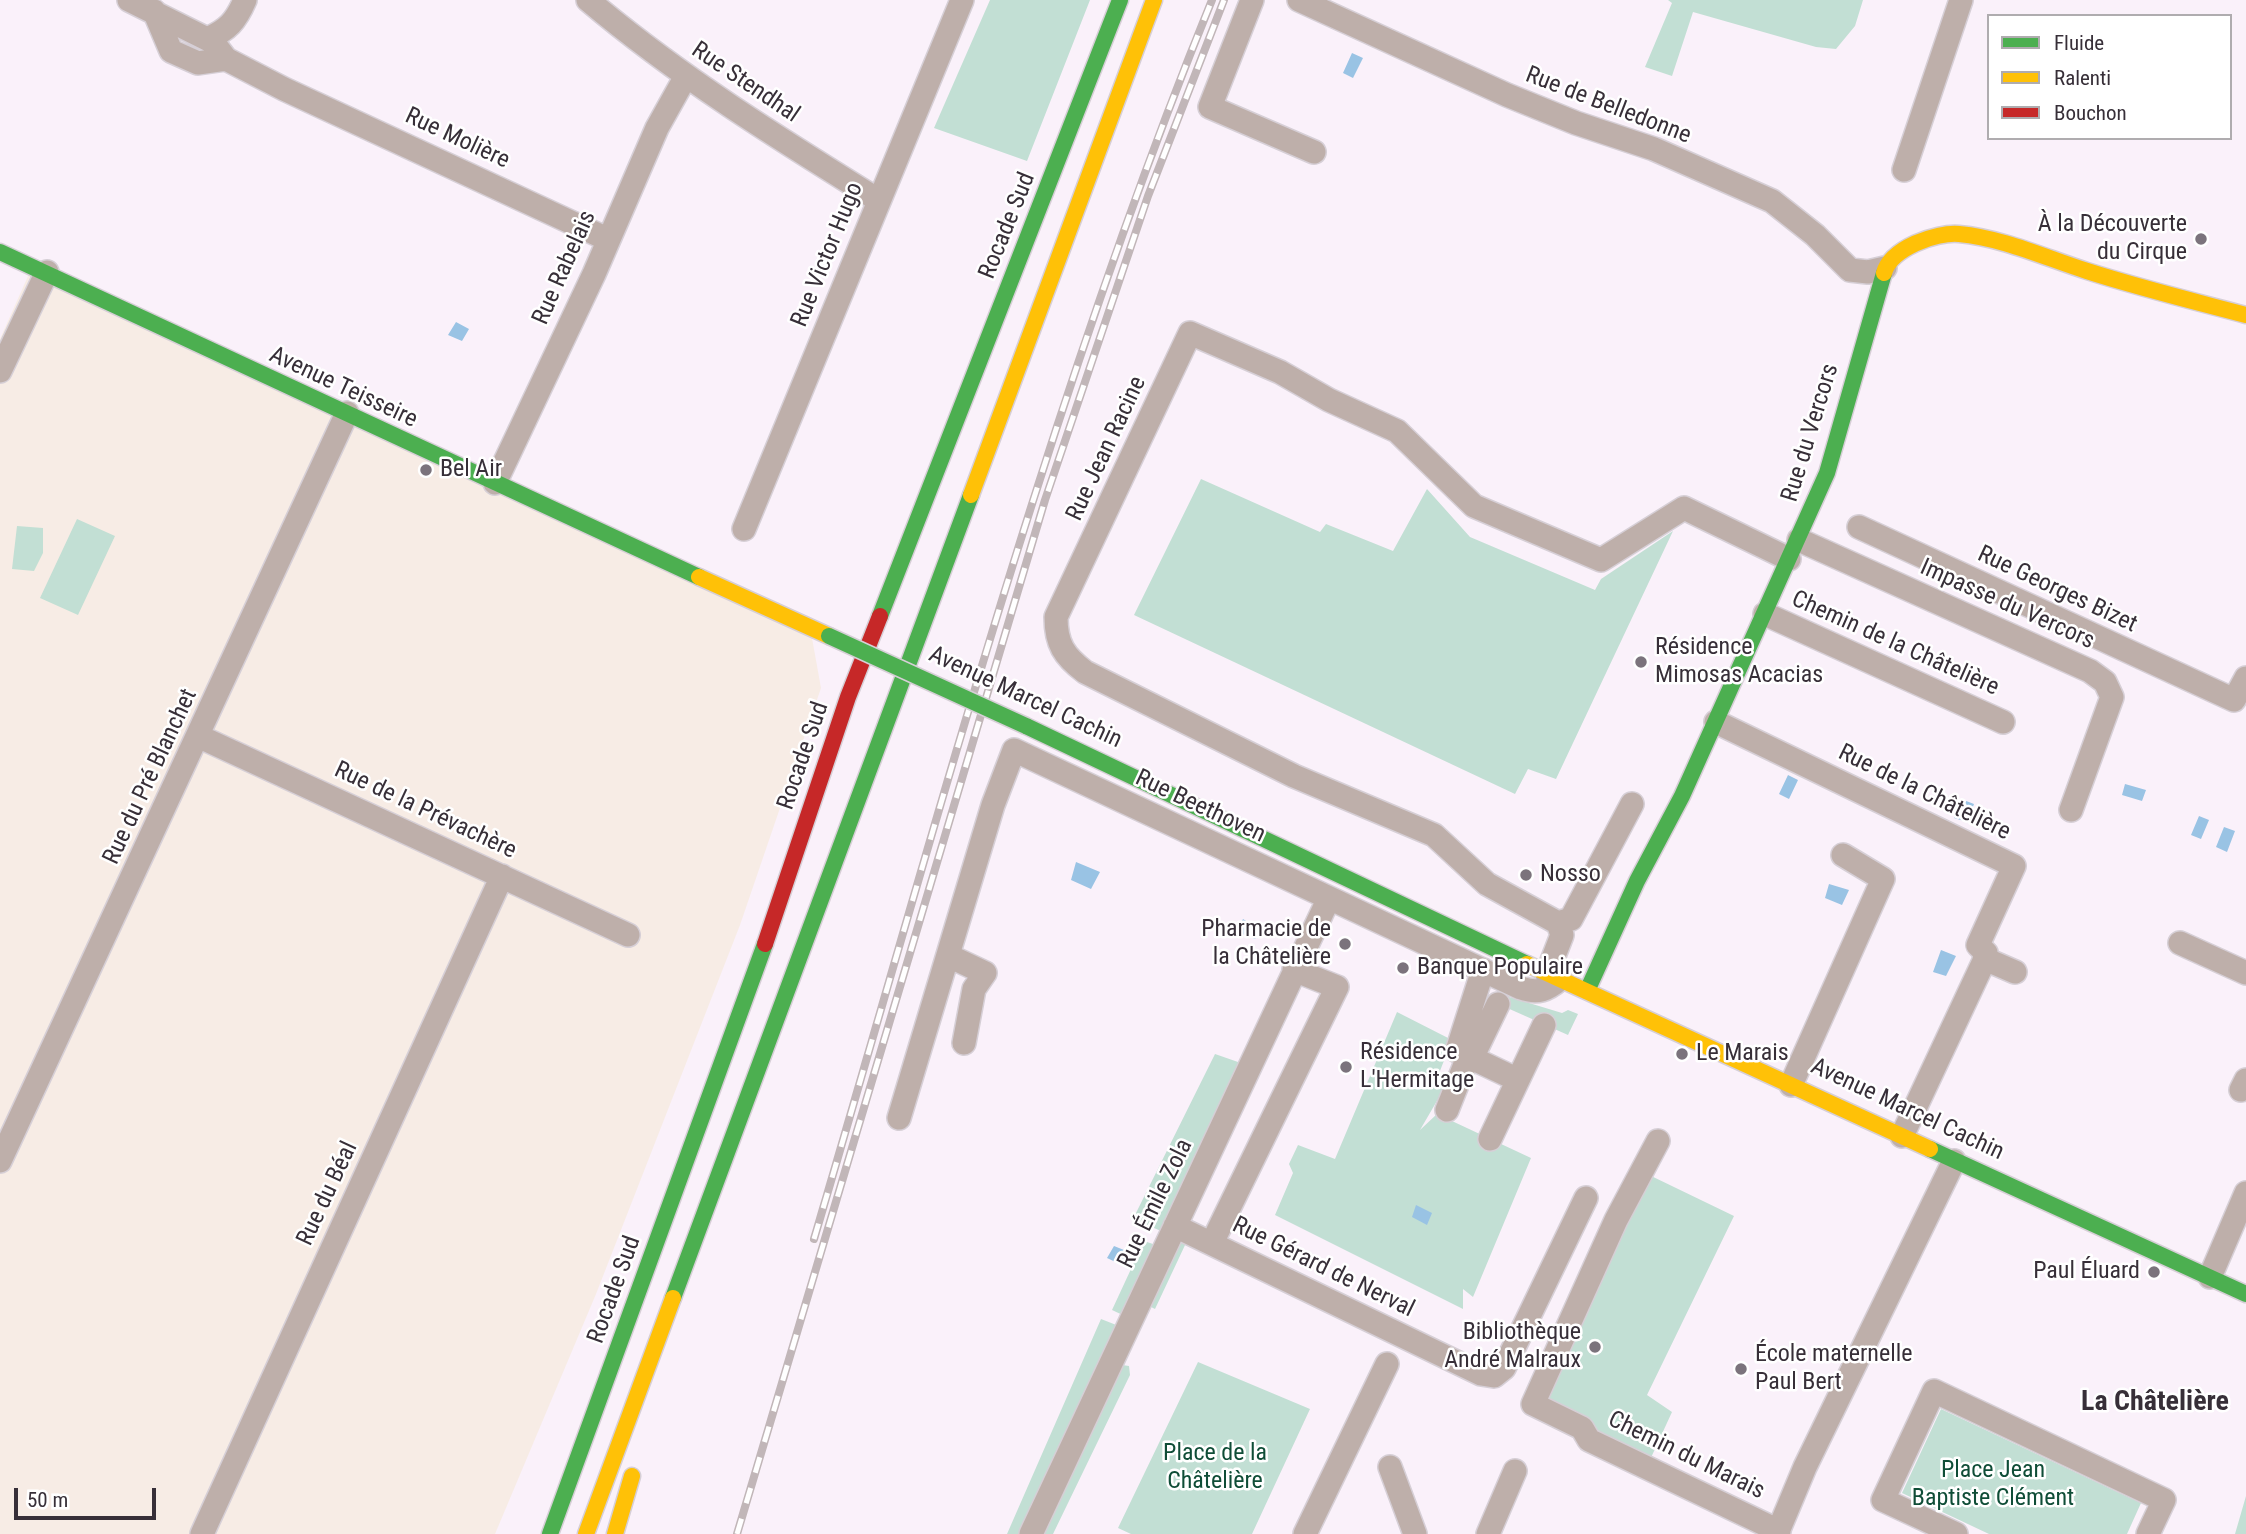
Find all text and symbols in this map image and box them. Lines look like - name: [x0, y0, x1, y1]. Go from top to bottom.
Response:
- legend: [1987, 14, 2232, 140]
- text: Fluide: [2054, 31, 2104, 55]
- street label: Rue Stendhal: [686, 36, 804, 130]
- street label: Rue de Belledonne: [1521, 61, 1695, 151]
- text: Ralenti: [2054, 66, 2111, 90]
- text: Bouchon: [2054, 101, 2127, 125]
- street label: Rue Molière: [400, 102, 514, 176]
- street label: Rocade Sud: [974, 169, 1042, 283]
- street label: Rue Victor Hugo: [786, 179, 870, 331]
- street label: Rue Rabelais: [527, 206, 603, 330]
- place label: À la Découverte du Cirque: [2038, 211, 2187, 267]
- marker: À la Découverte du Cirque: [2193, 231, 2209, 247]
- street label: Avenue Teisseire: [265, 341, 421, 435]
- street label: Rue du Vercors: [1776, 361, 1846, 505]
- street label: Rue Jean Racine: [1061, 372, 1153, 526]
- place label: Bel Air: [440, 456, 502, 484]
- marker: Bel Air: [418, 462, 434, 478]
- street label: Rue Georges Bizet: [1973, 540, 2141, 640]
- street label: Impasse du Vercors: [1915, 554, 2099, 656]
- street label: Chemin de la Châtelière: [1787, 585, 2003, 703]
- place label: Résidence Mimosas Acacias: [1655, 634, 1823, 690]
- street label: Avenue Marcel Cachin: [924, 641, 1126, 755]
- marker: Résidence Mimosas Acacias: [1633, 654, 1649, 670]
- street label: Rue du Pré Blanchet: [98, 685, 204, 869]
- street label: Rocade Sud: [772, 698, 836, 814]
- street label: Rue de la Châtelière: [1833, 739, 2015, 847]
- street label: Rue de la Prévachère: [329, 756, 521, 866]
- street label: Rue Beethoven: [1130, 764, 1270, 850]
- place label: Nosso: [1540, 861, 1601, 889]
- marker: Nosso: [1518, 867, 1534, 883]
- place label: Pharmacie de la Châtelière: [1201, 916, 1331, 972]
- marker: Pharmacie de la Châtelière: [1337, 936, 1353, 952]
- place label: Banque Populaire: [1417, 954, 1583, 982]
- marker: Banque Populaire: [1395, 960, 1411, 976]
- place label: Résidence L'Hermitage: [1360, 1039, 1474, 1095]
- place label: Le Marais: [1696, 1040, 1789, 1068]
- marker: Le Marais: [1674, 1046, 1690, 1062]
- street label: Avenue Marcel Cachin: [1806, 1053, 2008, 1167]
- marker: Résidence L'Hermitage: [1338, 1059, 1354, 1075]
- street label: Rue Émile Zola: [1112, 1135, 1200, 1273]
- street label: Rue du Béal: [291, 1137, 365, 1251]
- street label: Rue Gérard de Nerval: [1227, 1211, 1419, 1325]
- street label: Rocade Sud: [582, 1232, 648, 1348]
- place label: Paul Éluard: [2033, 1258, 2140, 1286]
- marker: Paul Éluard: [2146, 1264, 2162, 1280]
- place label: Bibliothèque André Malraux: [1444, 1319, 1581, 1375]
- marker: Bibliothèque André Malraux: [1587, 1339, 1603, 1355]
- place label: École maternelle Paul Bert: [1755, 1341, 1912, 1397]
- marker: École maternelle Paul Bert: [1733, 1361, 1749, 1377]
- district label: La Châtelière: [2081, 1386, 2229, 1420]
- street label: Chemin du Marais: [1603, 1406, 1769, 1506]
- park label: Place de la Châtelière: [1163, 1440, 1267, 1496]
- park label: Place Jean Baptiste Clément: [1912, 1457, 2074, 1513]
- scale bar: [18, 1474, 159, 1518]
- text: 50 m: [27, 1488, 68, 1512]

